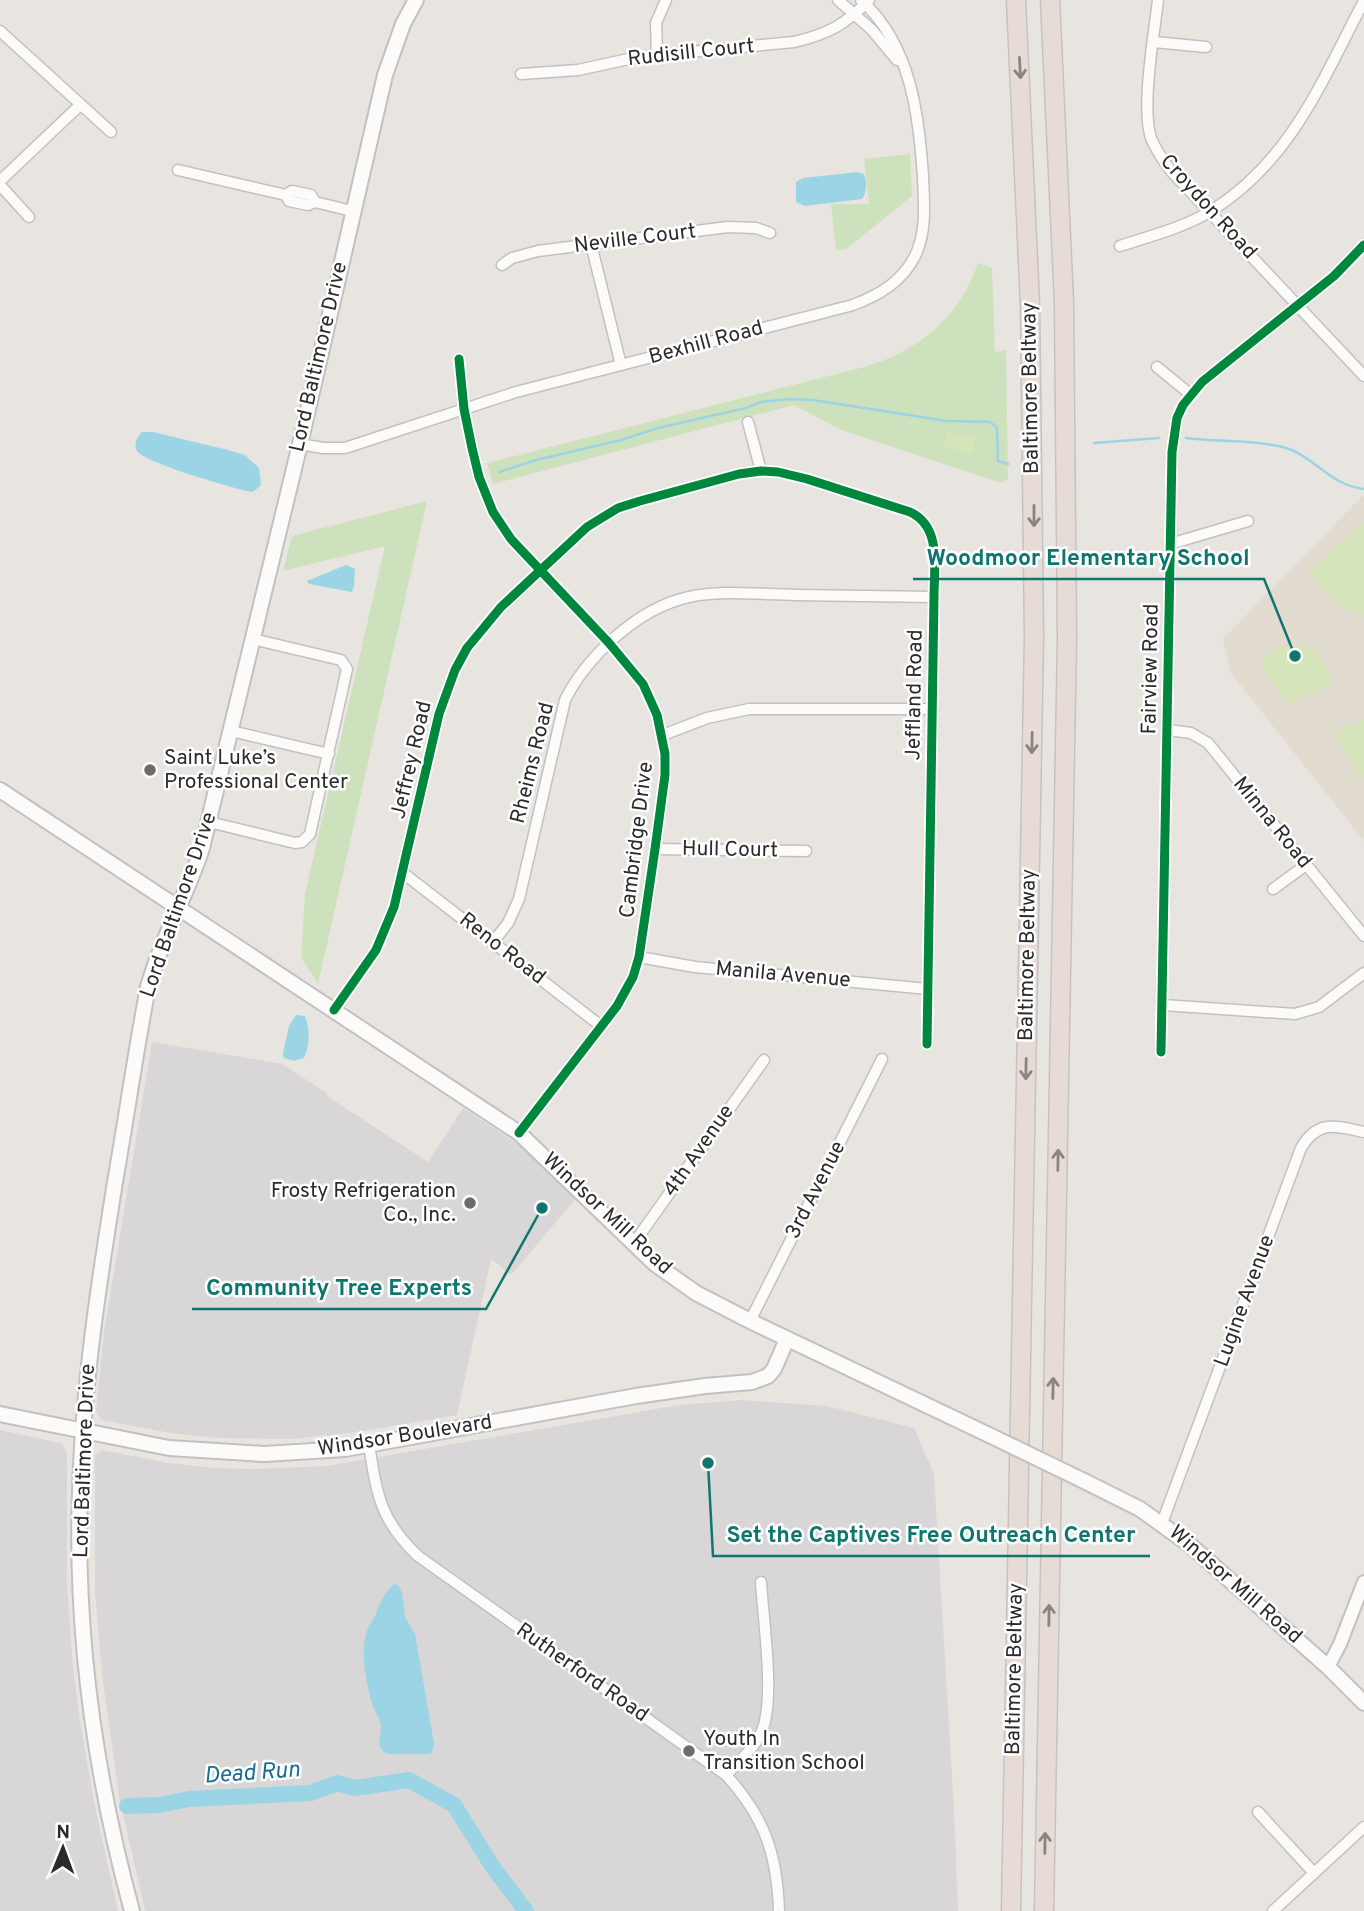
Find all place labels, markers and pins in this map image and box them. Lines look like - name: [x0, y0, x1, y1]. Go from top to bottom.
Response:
- callout: Woodmoor Elementary School: [913, 535, 1264, 579]
- place label: Saint Luke’s Professional Center: [164, 745, 348, 796]
- marker: Saint Luke’s Professional Center: [142, 762, 158, 778]
- place label: Frosty Refrigeration Co., Inc.: [271, 1178, 456, 1229]
- marker: Frosty Refrigeration Co., Inc.: [462, 1195, 478, 1211]
- callout: Community Tree Experts: [192, 1265, 486, 1309]
- callout: Set the Captives Free Outreach Center: [713, 1512, 1150, 1556]
- place label: Youth In Transition School: [703, 1726, 865, 1777]
- marker: Youth In Transition School: [681, 1743, 697, 1759]

